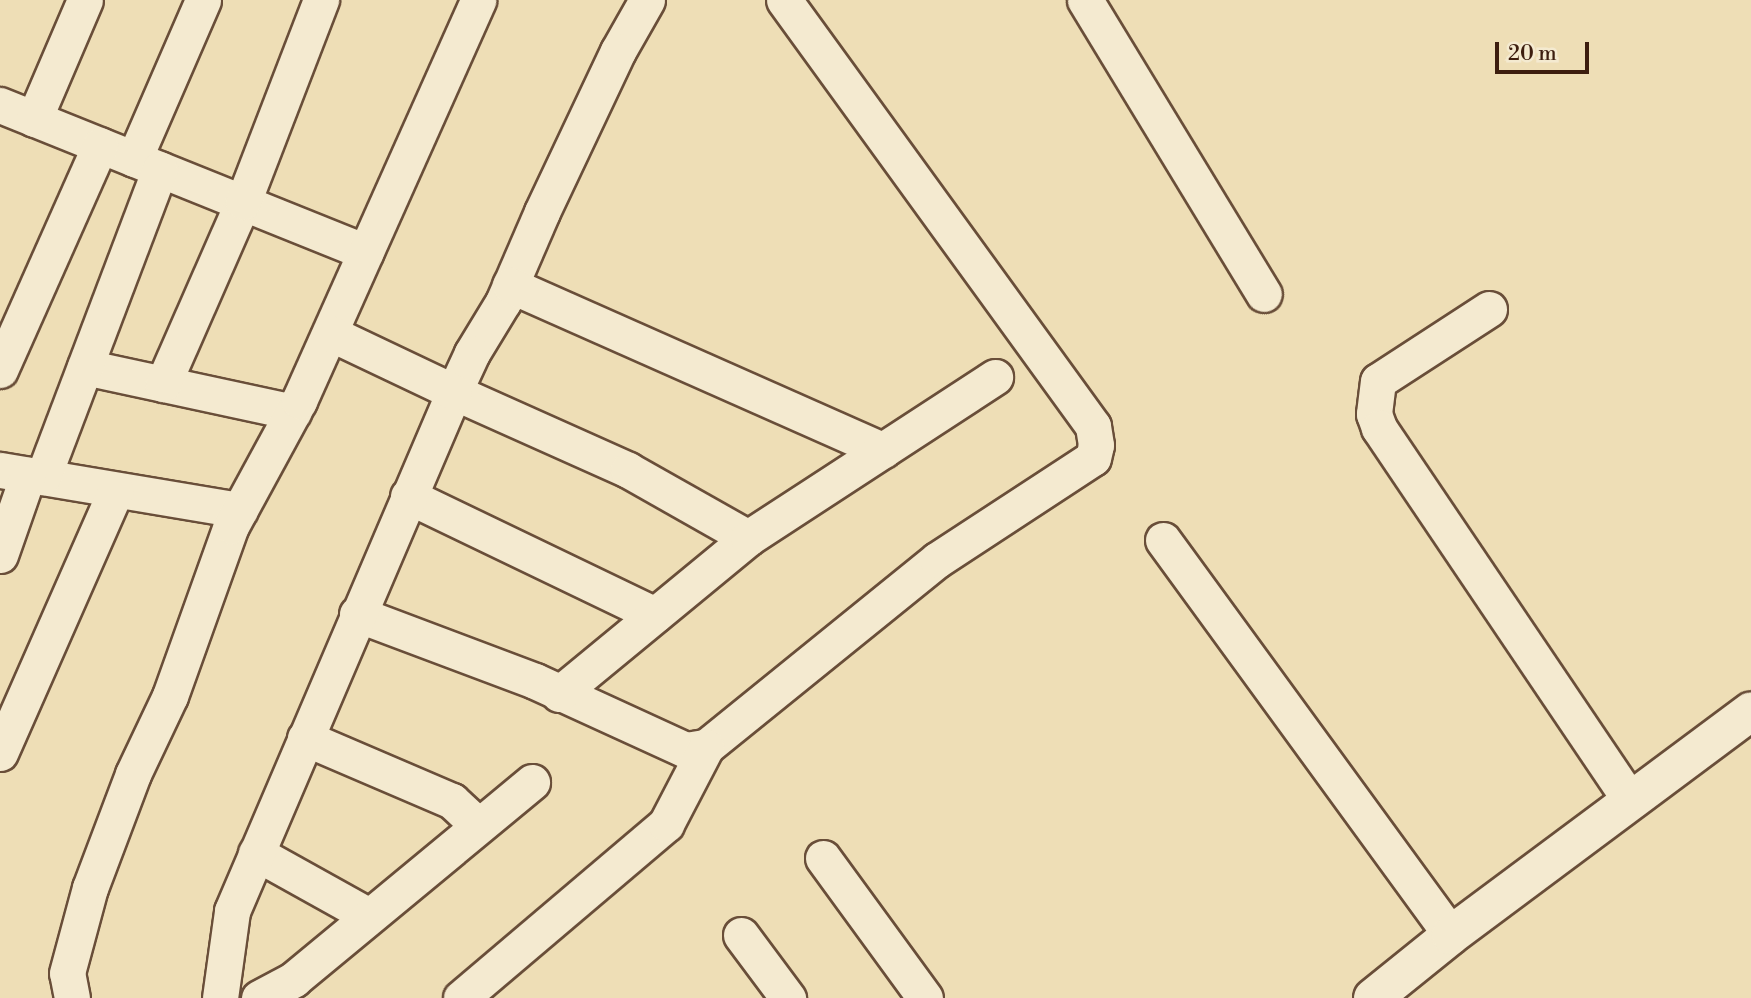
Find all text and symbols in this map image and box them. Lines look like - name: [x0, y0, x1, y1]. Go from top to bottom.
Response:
- scale bar: [1499, 28, 1594, 72]
- text: 20 m: [1508, 41, 1557, 67]

